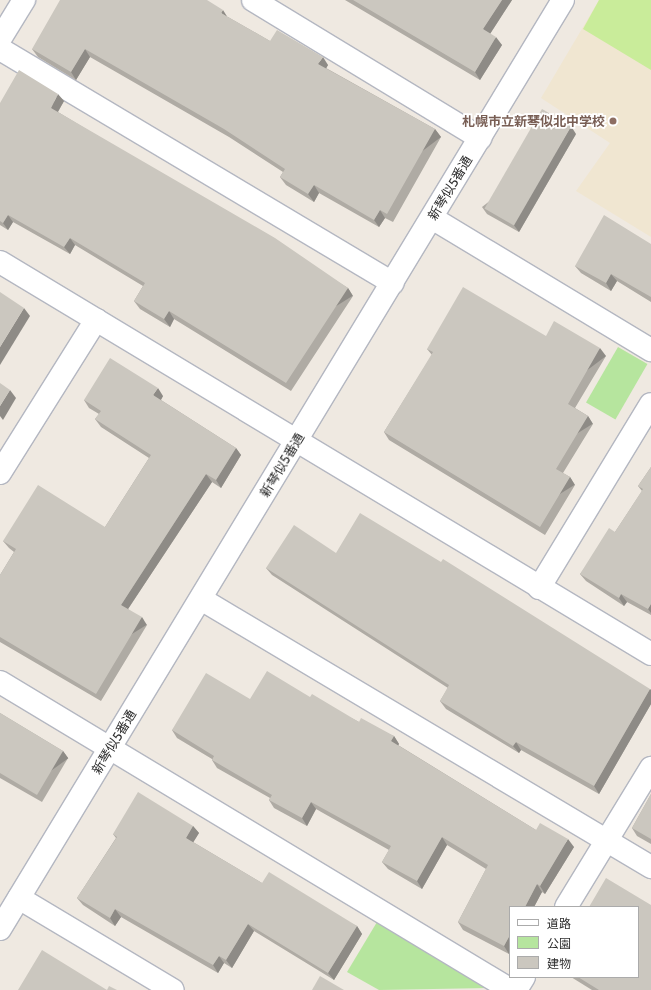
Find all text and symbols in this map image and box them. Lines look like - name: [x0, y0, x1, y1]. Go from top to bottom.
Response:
- place label: 札幌市立新琴似北中学校: [462, 113, 605, 129]
- marker: 札幌市立新琴似北中学校: [608, 116, 618, 126]
- street label: 新琴似5番通: [425, 153, 475, 223]
- street label: 新琴似5番通: [257, 430, 307, 500]
- street label: 新琴似5番通: [89, 707, 139, 777]
- legend: [509, 906, 639, 978]
- text: 道路: [547, 916, 571, 931]
- text: 公園: [547, 936, 571, 951]
- text: 建物: [547, 956, 571, 971]

